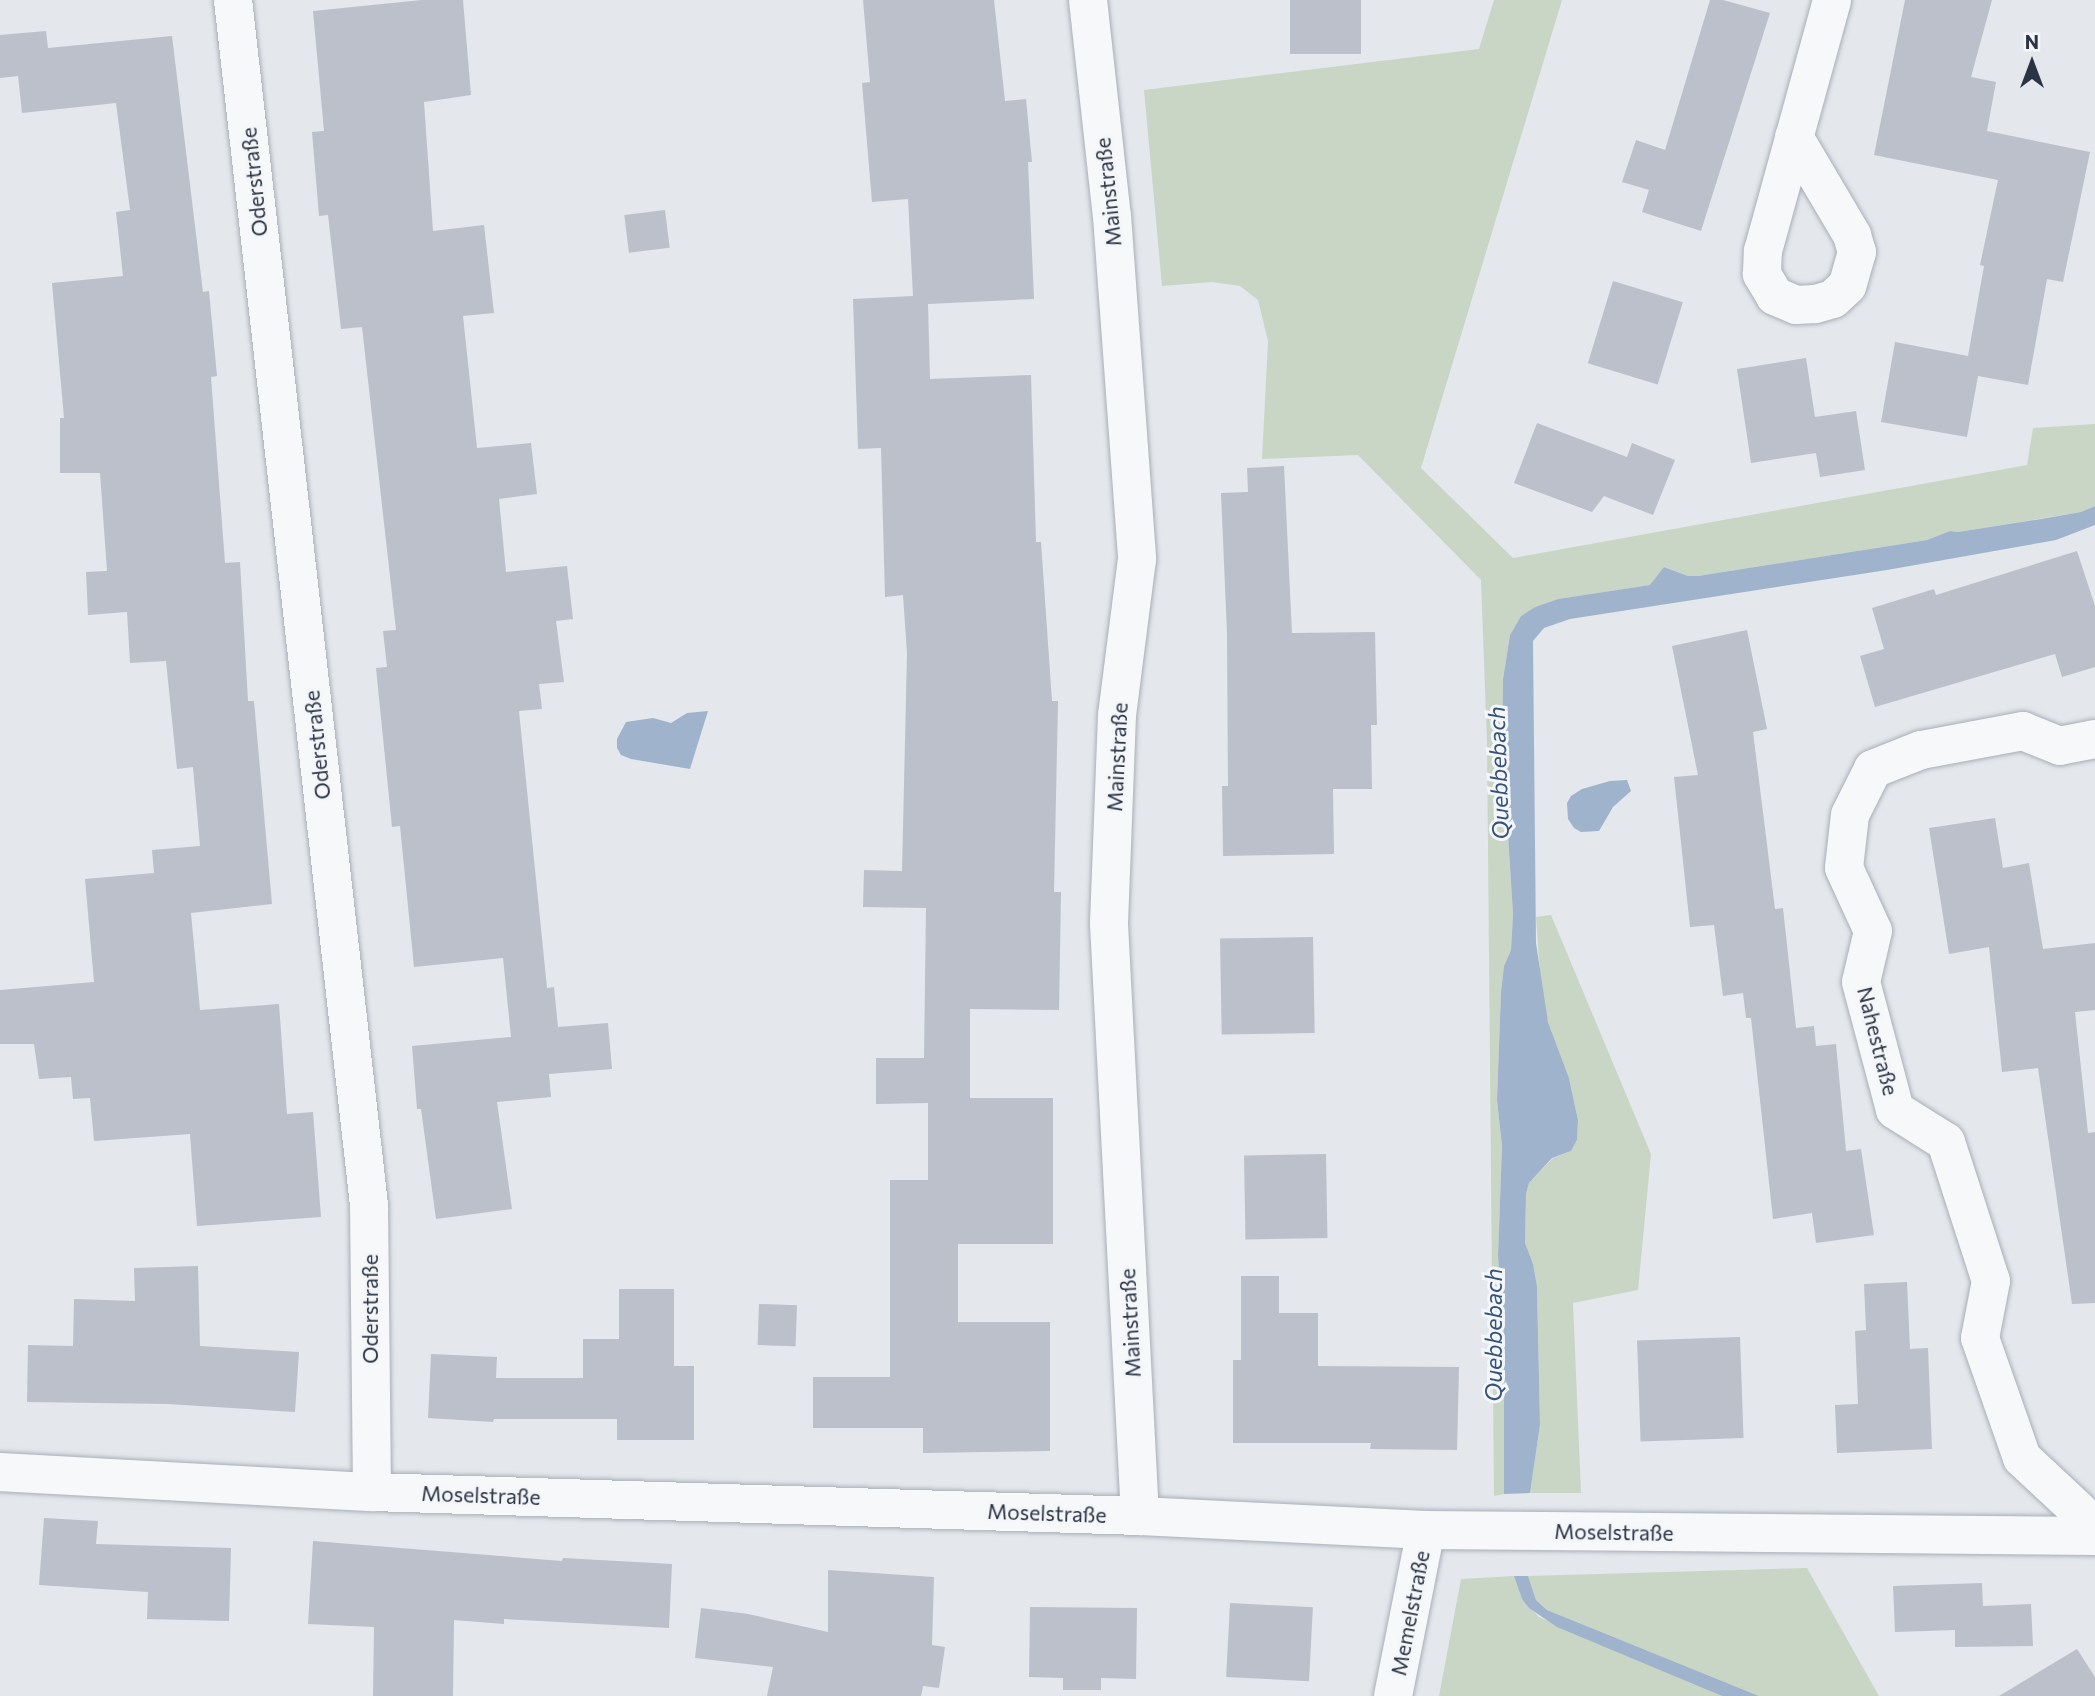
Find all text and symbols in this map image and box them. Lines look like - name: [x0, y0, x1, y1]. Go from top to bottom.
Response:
- north arrow: [1997, 28, 2067, 98]
- text: N: [2025, 30, 2039, 53]
- street label: Oderstraße: [236, 126, 272, 238]
- street label: Mainstraße: [1090, 136, 1126, 248]
- street label: Oderstraße: [299, 689, 335, 801]
- street label: Mainstraße: [1102, 702, 1132, 812]
- water label: Quebbebach: [1482, 706, 1514, 840]
- street label: Nahestraße: [1852, 984, 1904, 1098]
- street label: Oderstraße: [357, 1254, 383, 1364]
- street label: Mainstraße: [1115, 1268, 1145, 1378]
- water label: Quebbebach: [1479, 1268, 1507, 1402]
- street label: Moselstraße: [421, 1480, 541, 1510]
- street label: Moselstraße: [987, 1498, 1107, 1528]
- street label: Moselstraße: [1554, 1518, 1674, 1546]
- street label: Memelstraße: [1386, 1548, 1434, 1678]

